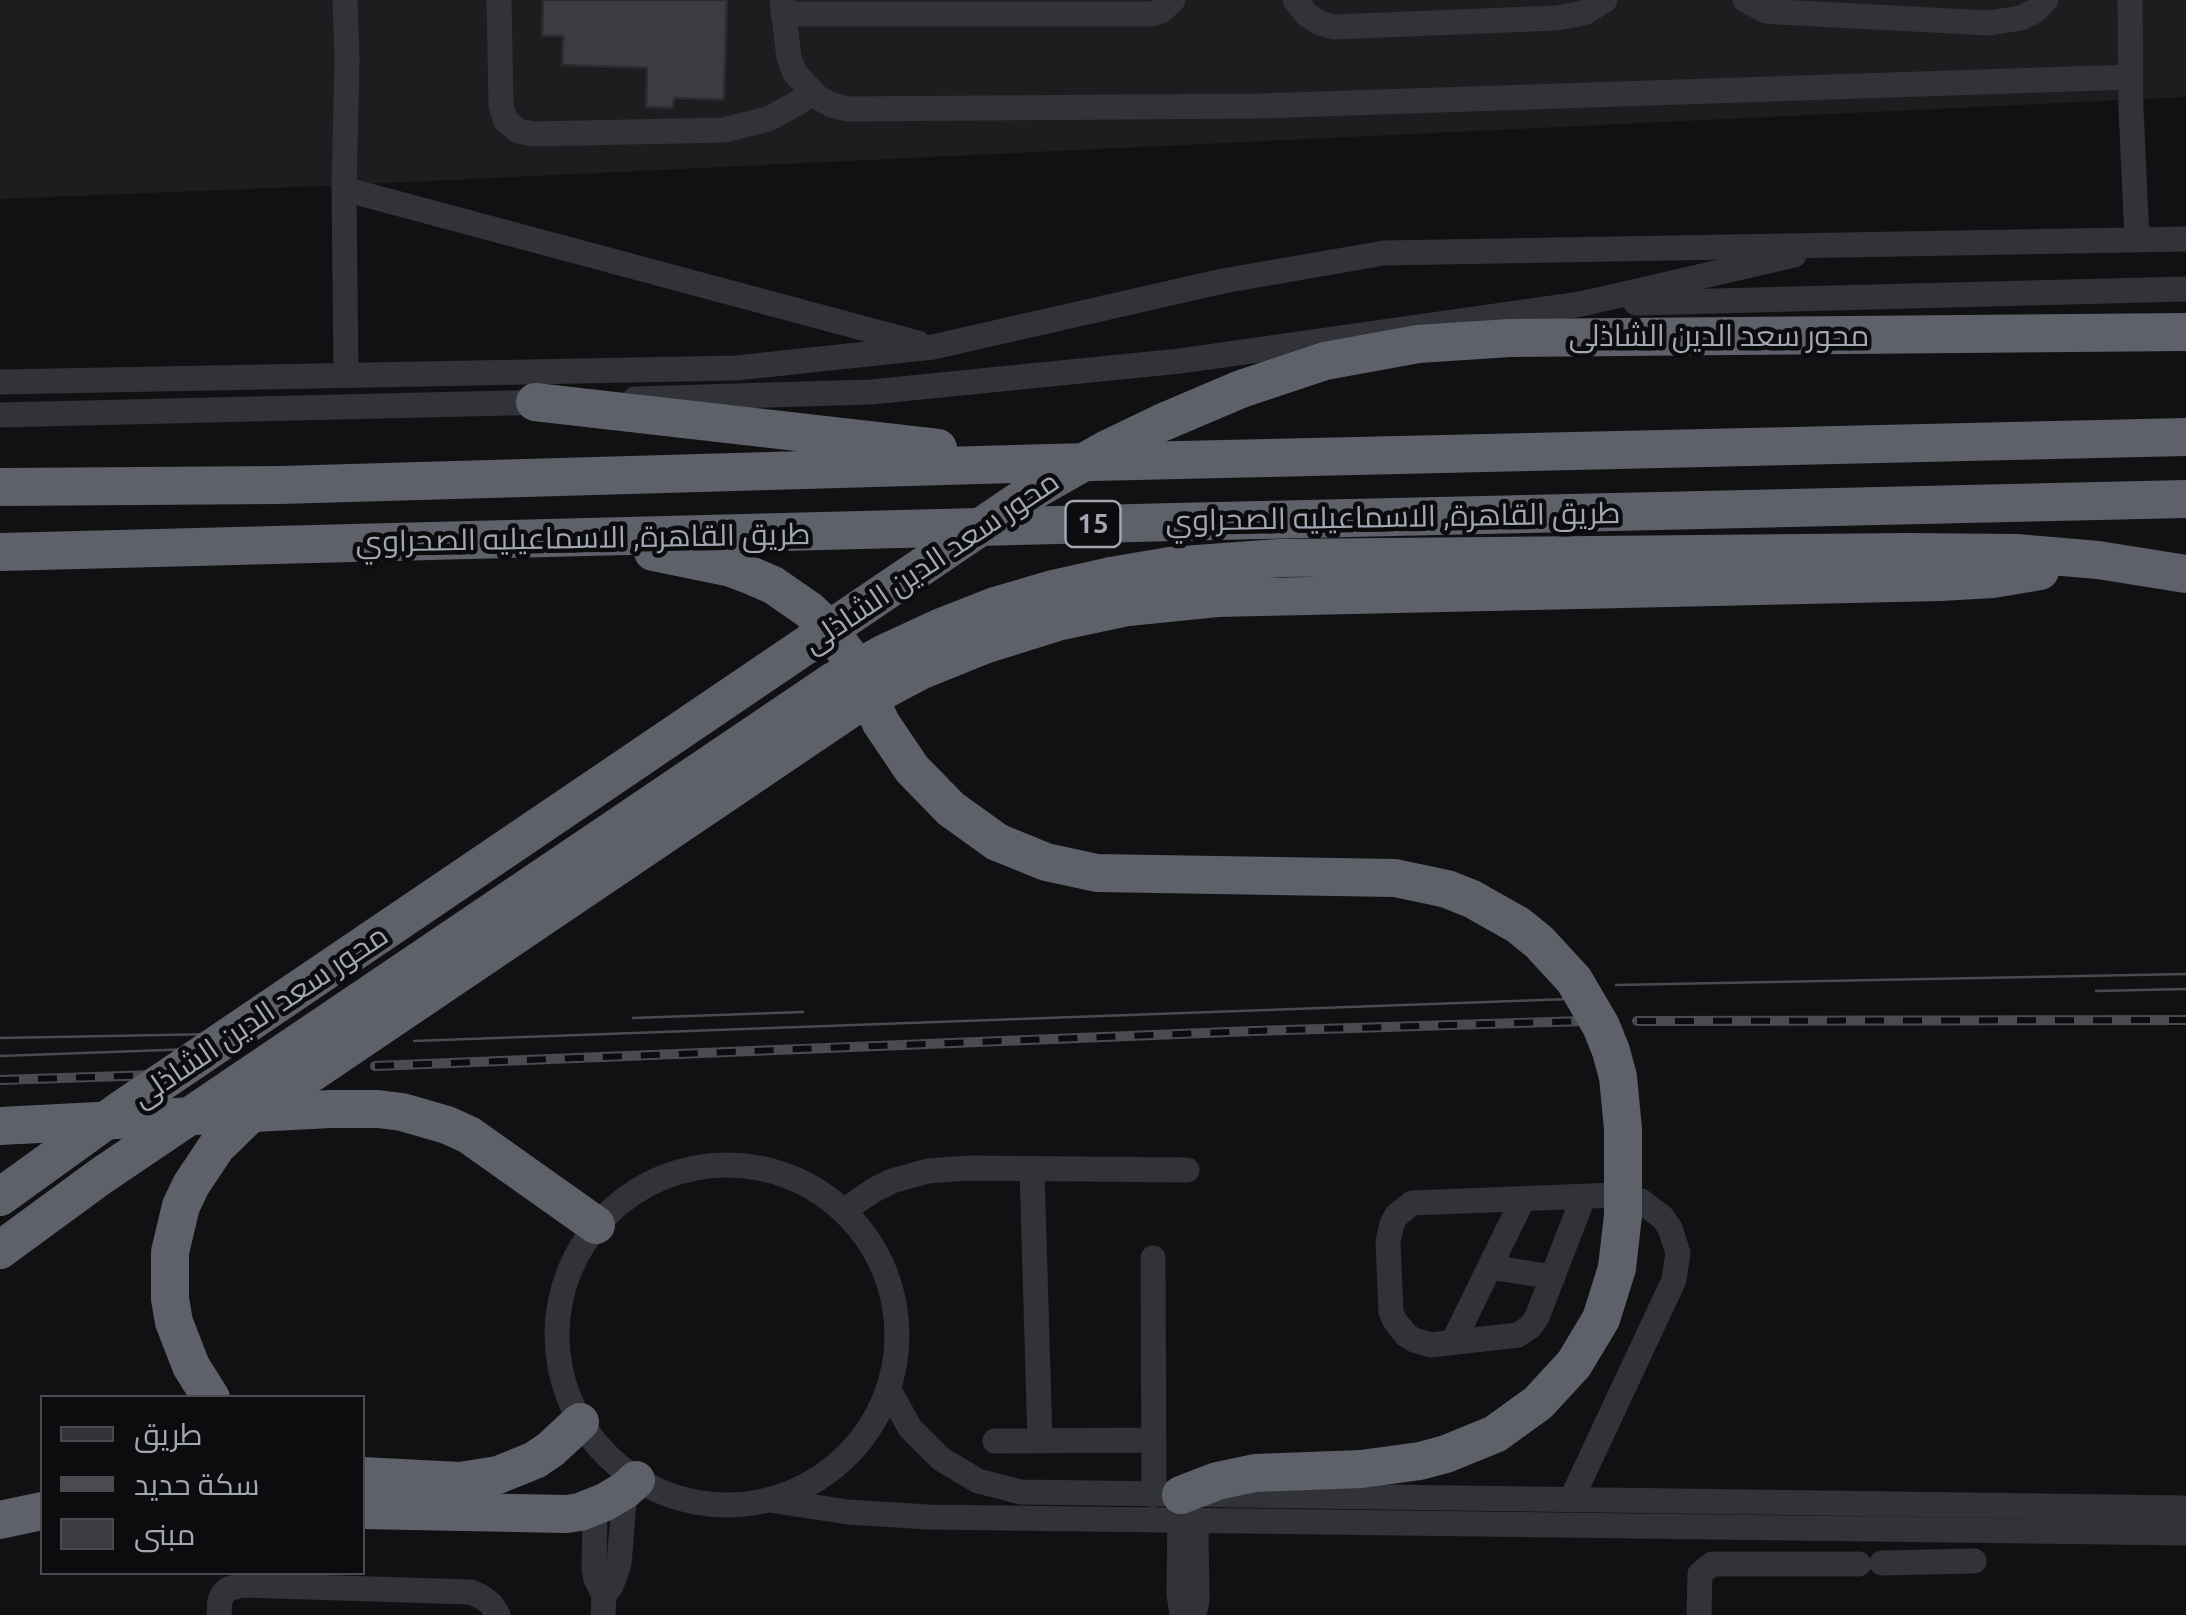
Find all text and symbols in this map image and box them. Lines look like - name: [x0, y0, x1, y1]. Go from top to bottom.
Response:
- street label: محور سعد الدين الشاذلى: [1569, 318, 1869, 354]
- street label: محور سعد الدين الشاذلى: [796, 463, 1066, 661]
- street label: طريق القاهرة, الاسماعيليه الصحراوي: [1165, 495, 1621, 539]
- road number: 15: [1066, 501, 1120, 547]
- street label: طريق القاهرة, الاسماعيليه الصحراوي: [355, 516, 811, 560]
- street label: محور سعد الدين الشاذلى: [125, 917, 395, 1115]
- legend: [40, 1395, 365, 1575]
- text: طريق: [134, 1417, 203, 1451]
- text: سكة حديد: [134, 1467, 260, 1501]
- text: مبنى: [134, 1517, 195, 1551]

